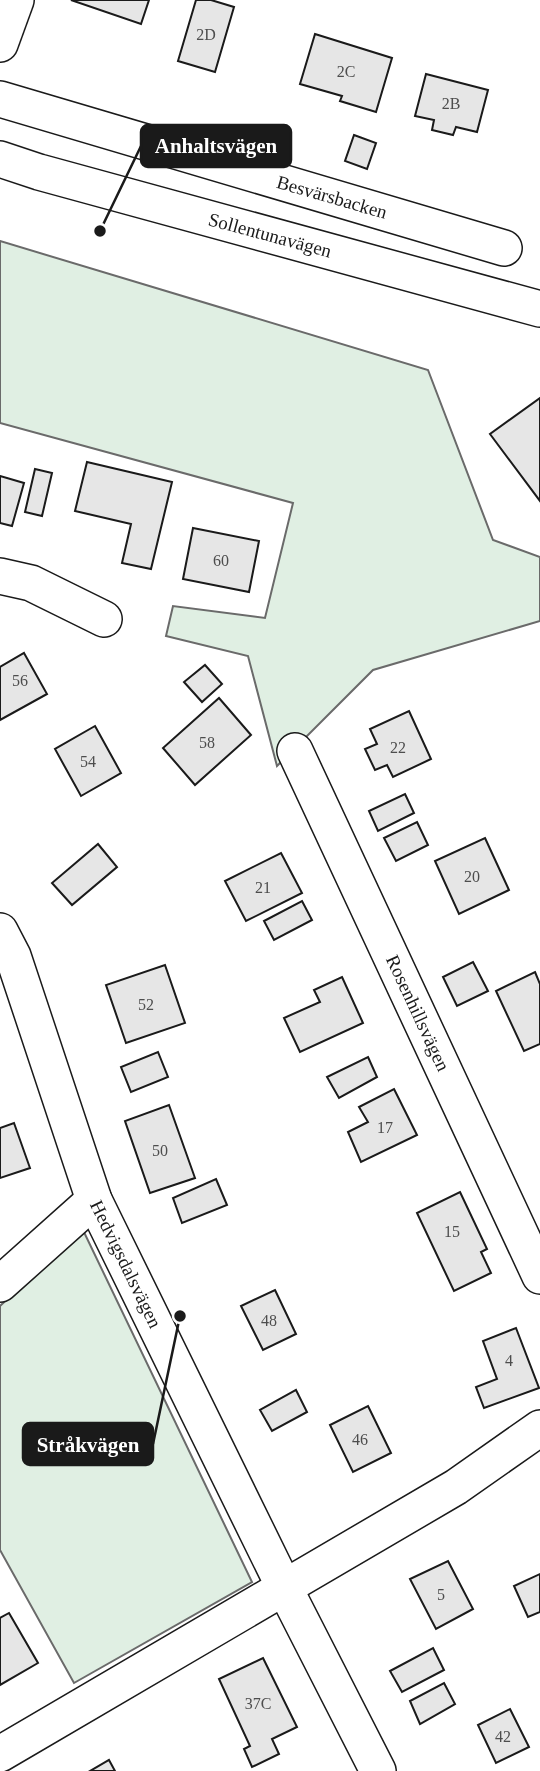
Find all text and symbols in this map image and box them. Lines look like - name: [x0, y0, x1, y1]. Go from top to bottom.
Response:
- house number: 2D: [196, 26, 216, 43]
- house number: 2C: [337, 63, 355, 80]
- house number: 2B: [442, 95, 460, 112]
- callout: Anhaltsvägen: [141, 125, 291, 167]
- text: Anhaltsvägen: [155, 134, 278, 158]
- street label: Besvärsbacken: [274, 171, 390, 223]
- street label: Sollentunavägen: [206, 208, 334, 262]
- house number: 60: [213, 552, 229, 569]
- house number: 56: [12, 672, 28, 689]
- house number: 58: [199, 734, 215, 751]
- house number: 22: [390, 739, 406, 756]
- house number: 54: [80, 753, 96, 770]
- house number: 20: [464, 868, 480, 885]
- house number: 21: [255, 879, 271, 896]
- street label: Rosenhillsvägen: [382, 952, 454, 1075]
- house number: 52: [138, 996, 154, 1013]
- house number: 17: [377, 1119, 393, 1136]
- house number: 50: [152, 1142, 168, 1159]
- street label: Hedvigsdalsvägen: [86, 1197, 166, 1332]
- house number: 15: [444, 1223, 460, 1240]
- house number: 48: [261, 1312, 277, 1329]
- house number: 4: [505, 1352, 513, 1369]
- callout: Stråkvägen: [23, 1423, 153, 1465]
- house number: 46: [352, 1431, 368, 1448]
- text: Stråkvägen: [37, 1433, 140, 1457]
- house number: 5: [437, 1586, 445, 1603]
- house number: 37C: [245, 1695, 271, 1712]
- house number: 42: [495, 1728, 511, 1745]

